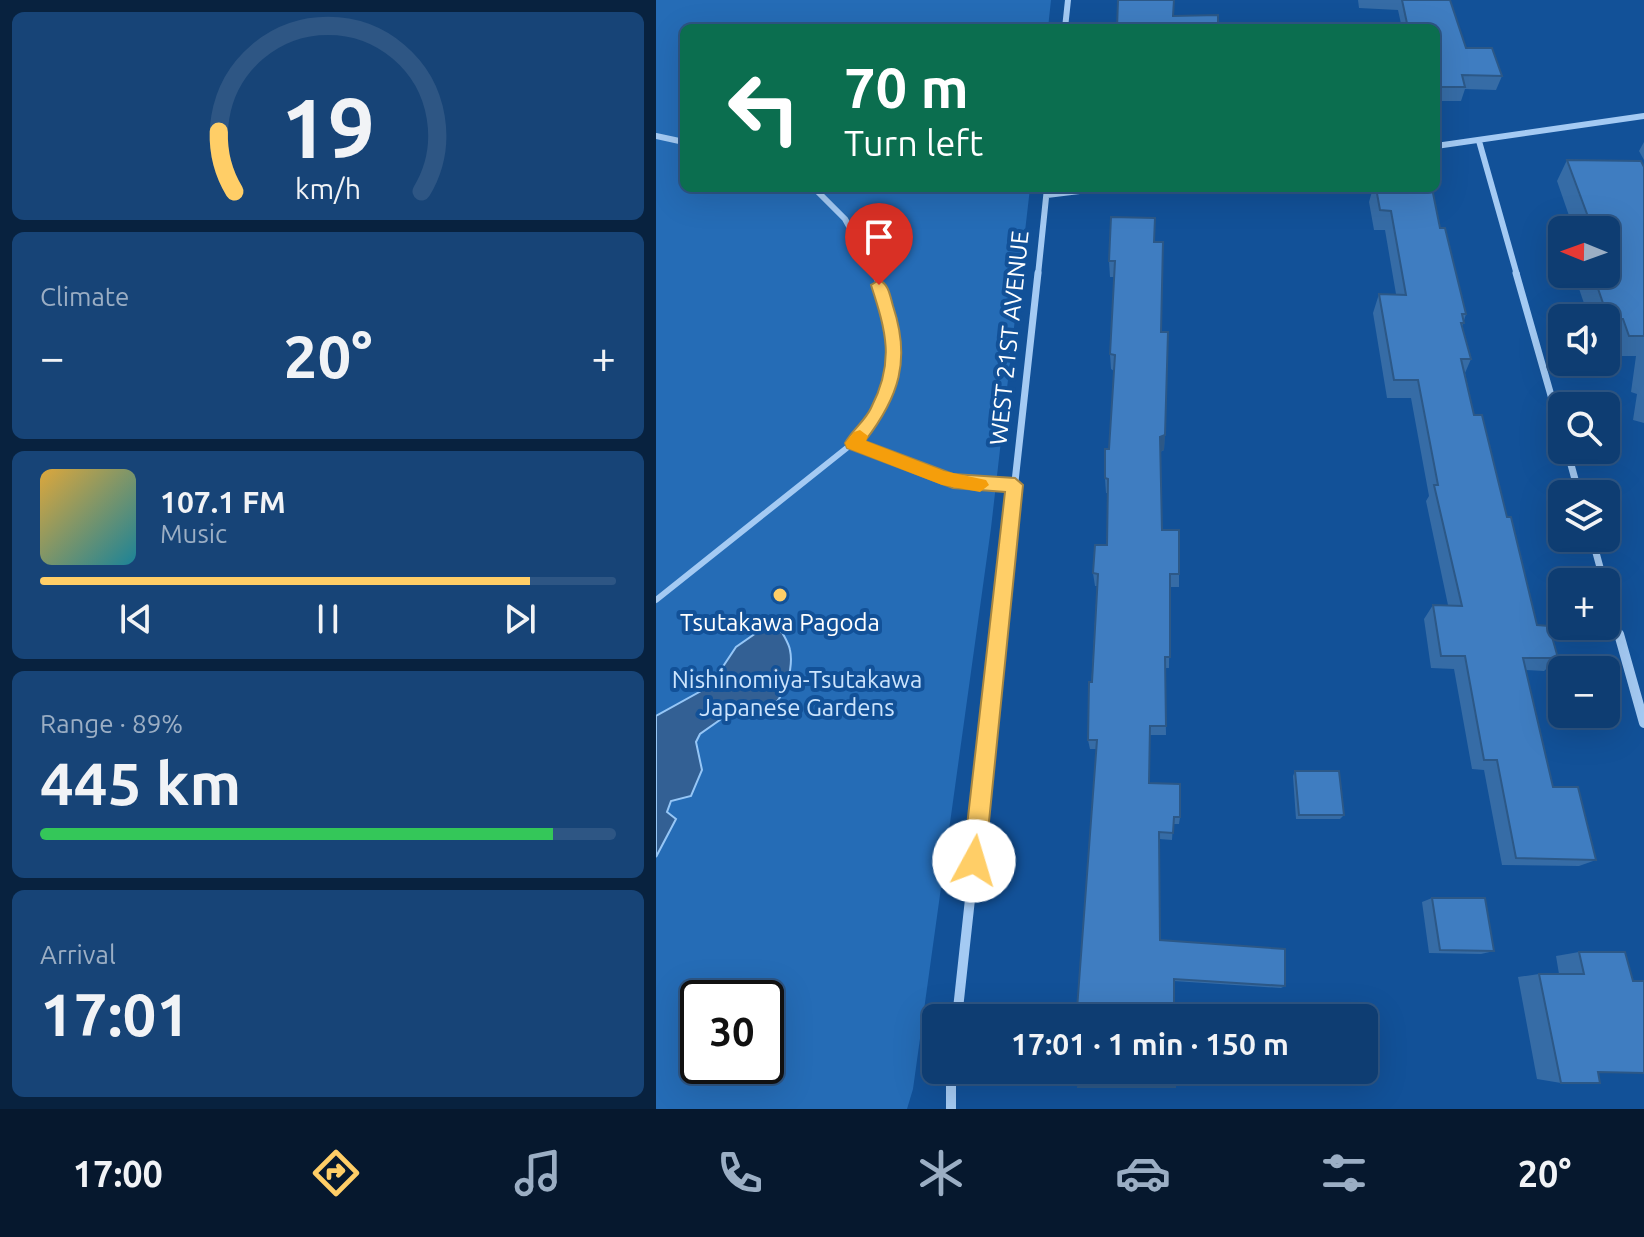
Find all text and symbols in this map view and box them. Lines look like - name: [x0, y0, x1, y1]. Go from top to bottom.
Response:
- icon: left: [712, 56, 816, 160]
- text: 70 m: [844, 56, 969, 119]
- text: 19: [281, 80, 375, 174]
- text: Turn left: [844, 122, 983, 163]
- text: km/h: [295, 172, 361, 204]
- pin: [845, 203, 913, 285]
- icon: arrive: [857, 215, 901, 259]
- north arrow: [1548, 216, 1620, 288]
- map controls: [1548, 216, 1620, 728]
- street label: WEST 21ST AVENUE: [984, 229, 1034, 447]
- text: Climate: [40, 282, 129, 311]
- button: sound: [1548, 304, 1620, 376]
- text: 20°: [284, 322, 372, 389]
- text: −: [40, 332, 65, 381]
- text: +: [591, 332, 616, 381]
- button: search: [1548, 392, 1620, 464]
- button: layers: [1548, 480, 1620, 552]
- text: 107.1 FM: [160, 485, 286, 519]
- text: Music: [160, 519, 227, 548]
- button: +: [1548, 568, 1620, 640]
- marker: Tsutakawa Pagoda: [771, 586, 789, 604]
- icon: previous: [114, 597, 158, 641]
- icon: pause: [306, 597, 350, 641]
- icon: next: [498, 597, 542, 641]
- place label: Tsutakawa Pagoda: [680, 609, 880, 636]
- button: −: [1548, 656, 1620, 728]
- park label: Nishinomiya-Tsutakawa Japanese Gardens: [672, 666, 922, 721]
- text: Range · 89%: [40, 709, 183, 738]
- text: 445 km: [40, 749, 241, 816]
- position arrow: [932, 819, 1016, 903]
- text: Arrival: [40, 940, 116, 969]
- text: 17:01: [40, 980, 190, 1047]
- speed limit sign: 30: [680, 980, 784, 1084]
- text: 17:01 · 1 min · 150 m: [1011, 1027, 1289, 1061]
- icon: directions: [308, 1145, 364, 1201]
- icon: music: [510, 1145, 566, 1201]
- icon: phone: [712, 1145, 768, 1201]
- icon: climate: [913, 1145, 969, 1201]
- icon: car: [1115, 1145, 1171, 1201]
- icon: filters: [1316, 1145, 1372, 1201]
- text: 17:00: [73, 1153, 163, 1194]
- text: 20°: [1518, 1153, 1571, 1194]

